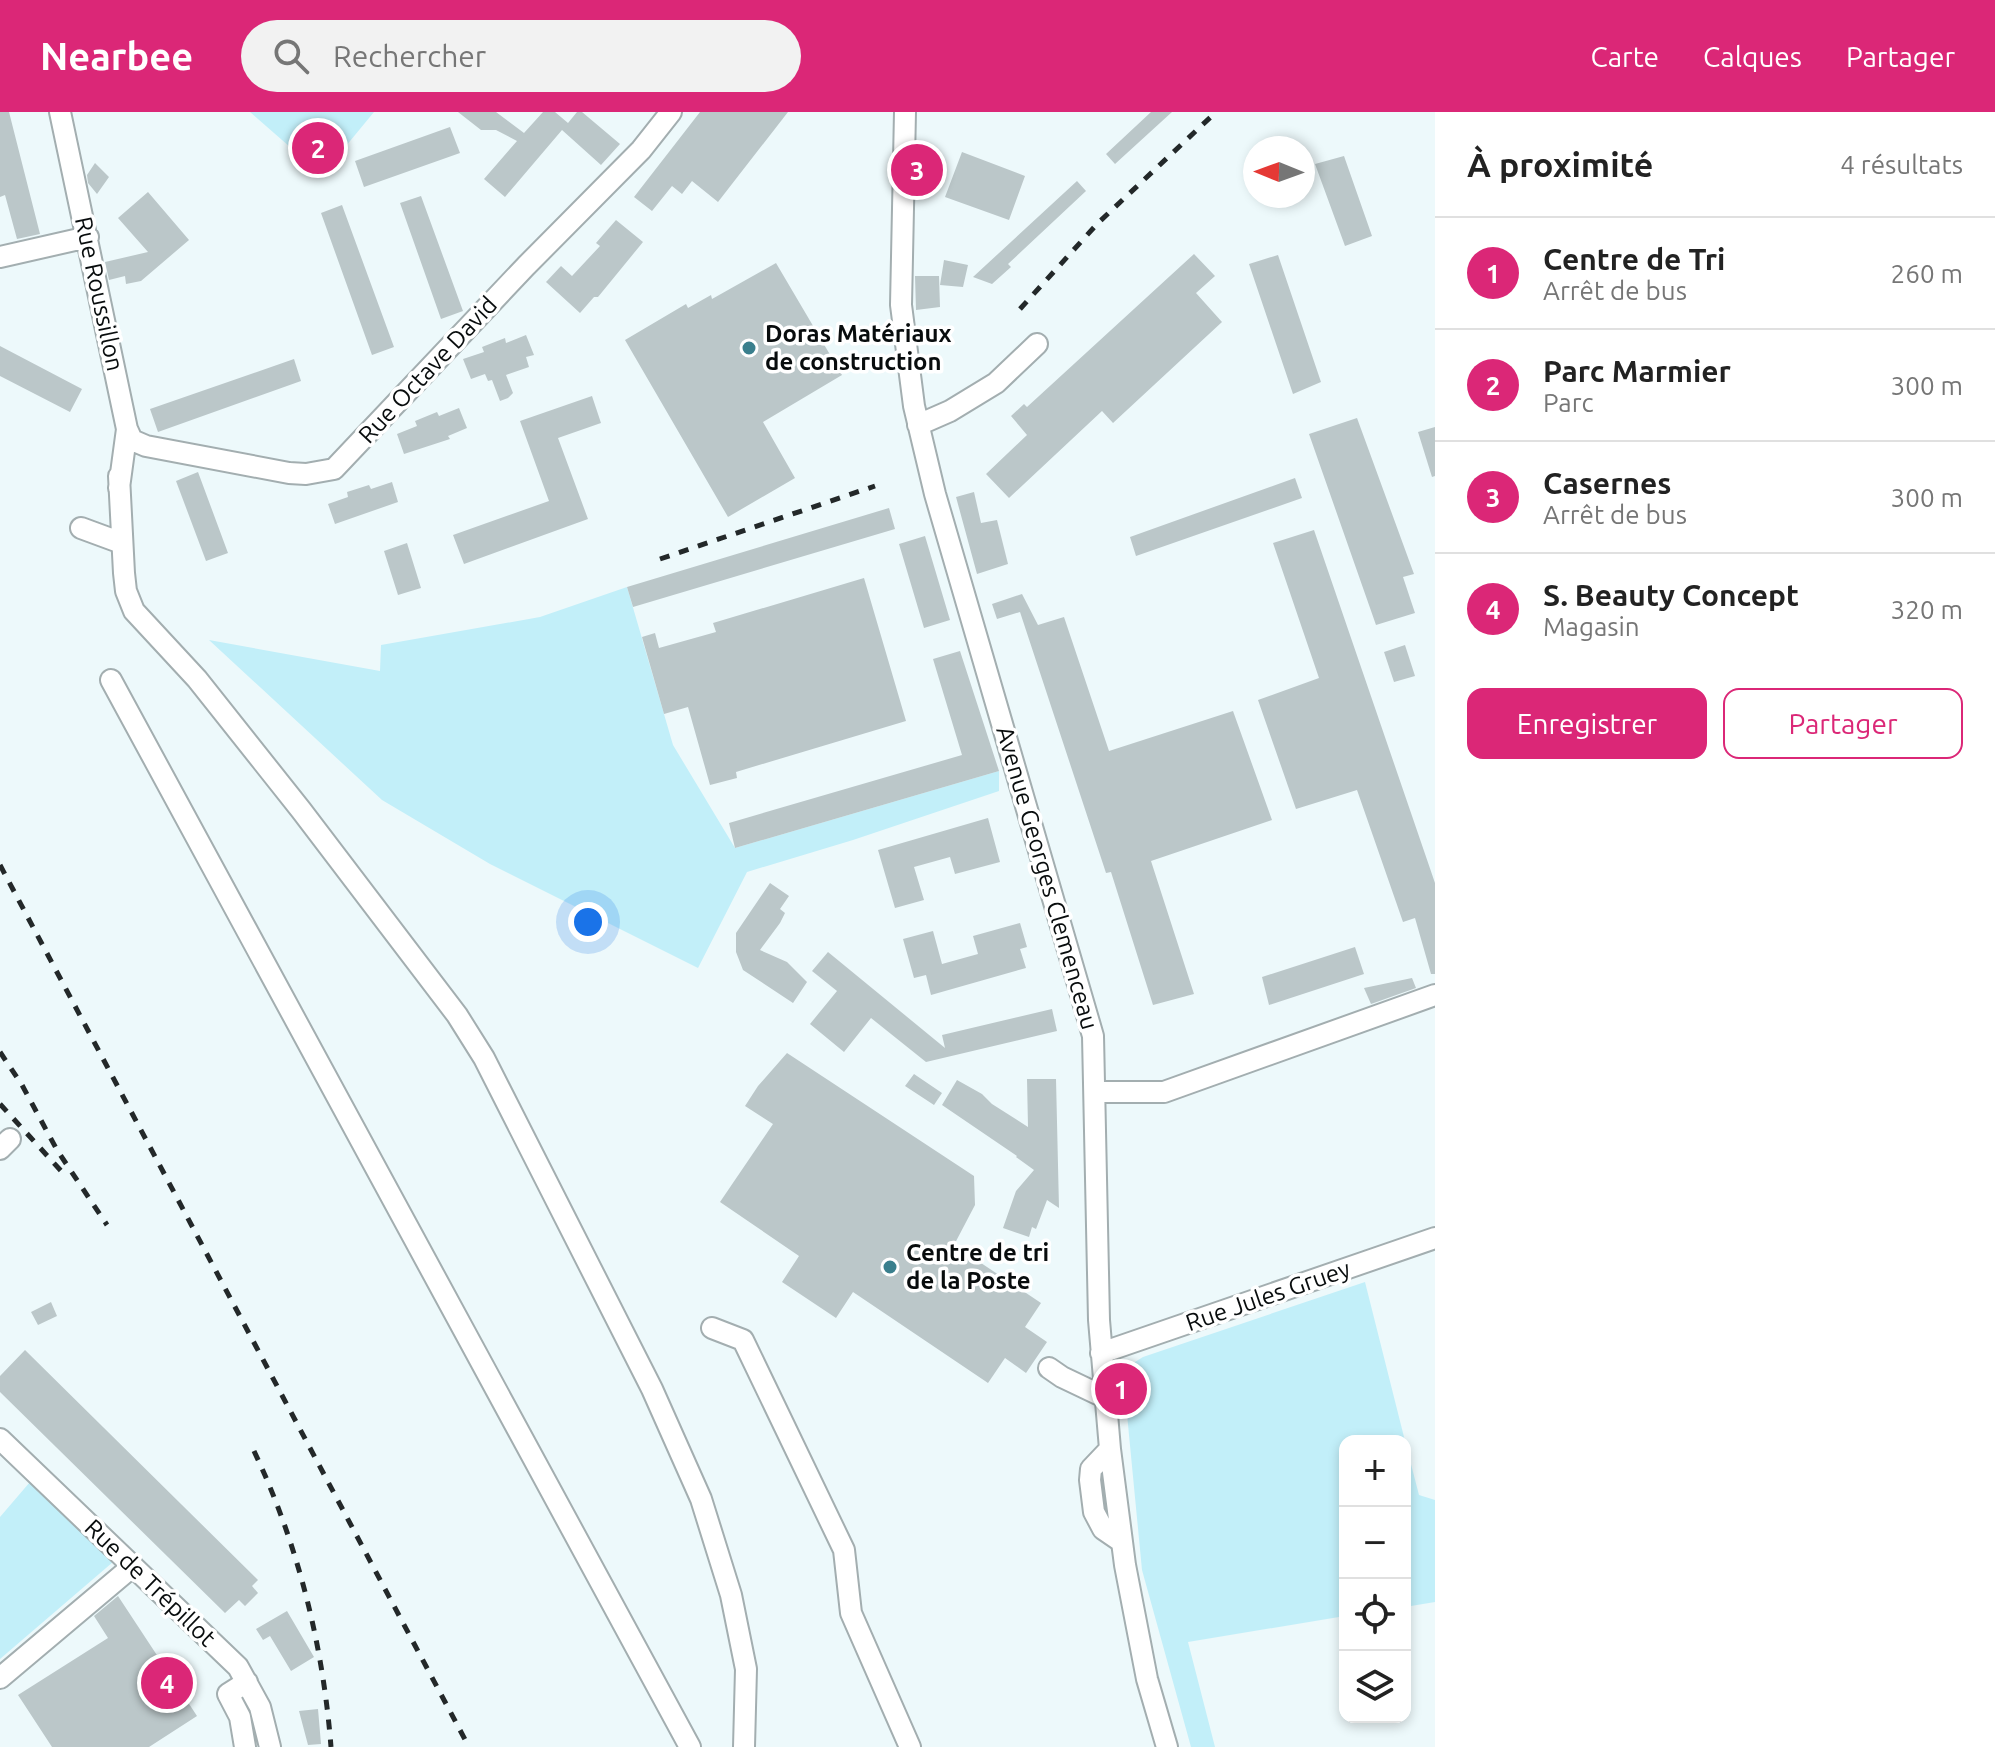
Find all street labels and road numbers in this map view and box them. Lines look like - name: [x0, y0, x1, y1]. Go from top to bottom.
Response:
- street label: Rue Roussillon: [70, 214, 129, 374]
- street label: Rue Octave David: [353, 291, 502, 448]
- street label: Avenue Georges Clemenceau: [991, 723, 1104, 1032]
- street label: Rue Jules Gruey: [1182, 1255, 1354, 1336]
- street label: Rue de Trépillot: [79, 1514, 222, 1652]

